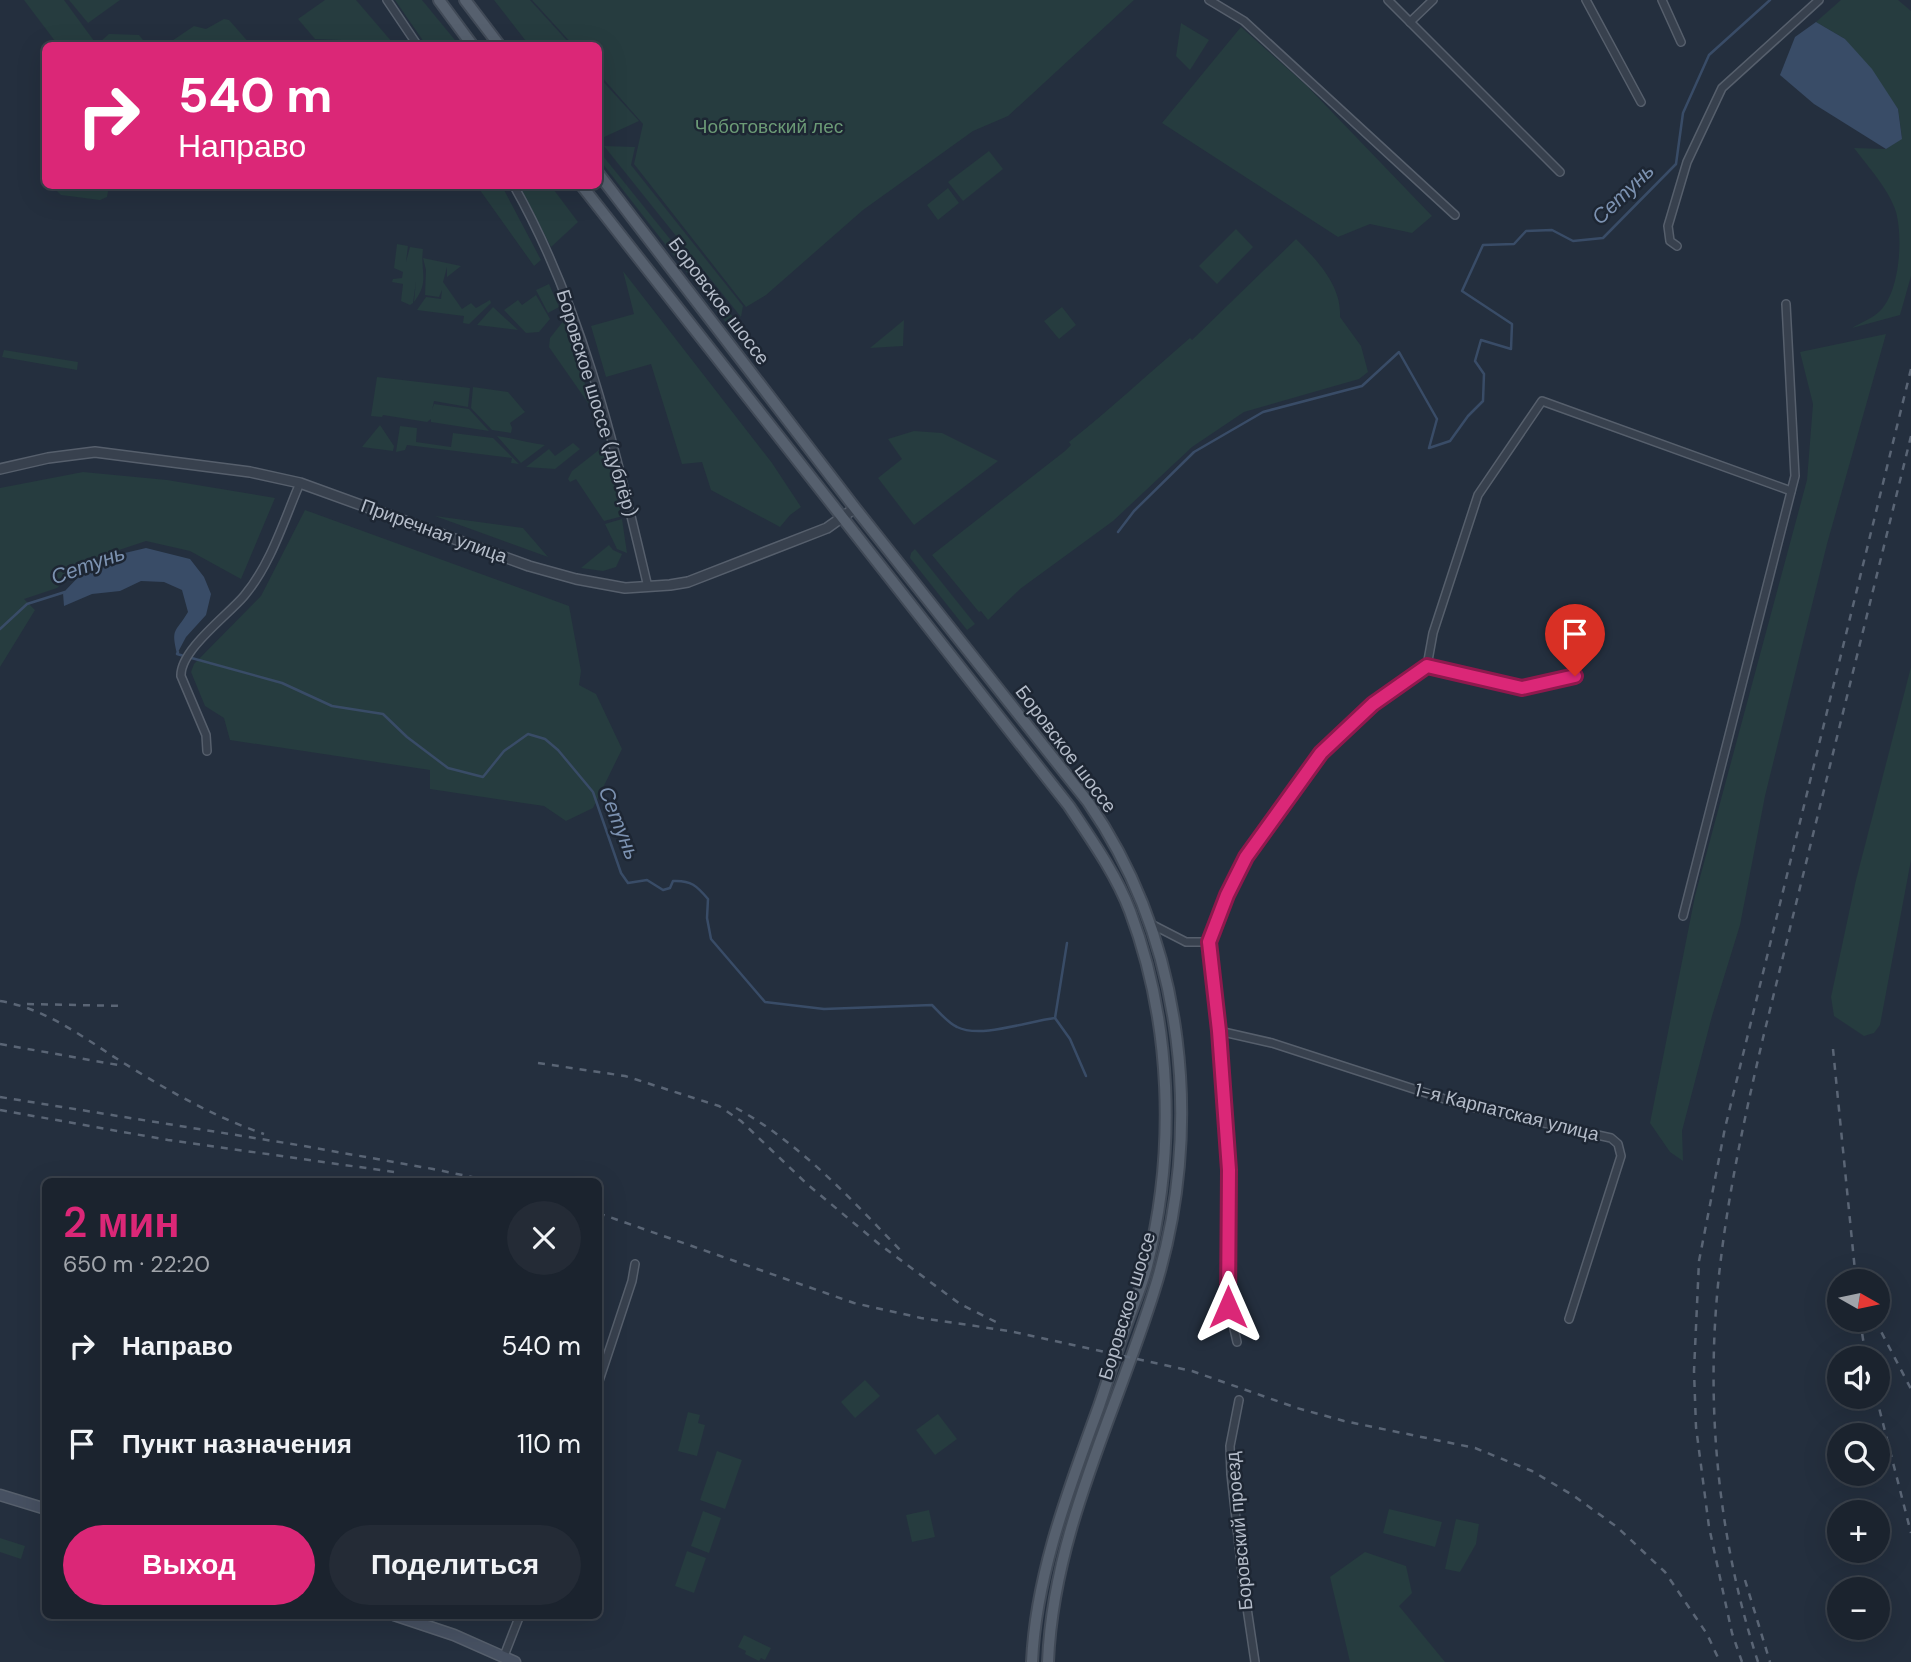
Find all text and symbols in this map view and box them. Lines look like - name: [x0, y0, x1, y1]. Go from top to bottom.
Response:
- text: 540 m: [178, 63, 332, 127]
- icon: right: [63, 70, 154, 161]
- park label: Чоботовский лес: [695, 114, 843, 139]
- text: Направо: [178, 125, 306, 167]
- water label: Сетунь: [1586, 157, 1660, 231]
- street label: Боровское шоссе: [663, 232, 775, 370]
- street label: Боровское шоссе (дублёр): [551, 287, 643, 519]
- street label: Приречная улица: [357, 493, 511, 569]
- water label: Сетунь: [47, 539, 129, 591]
- pin: [1545, 604, 1605, 676]
- icon: arrive: [1556, 615, 1594, 653]
- street label: Боровское шоссе: [1010, 680, 1122, 818]
- water label: Сетунь: [592, 782, 646, 864]
- street label: 1-я Карпатская улица: [1412, 1077, 1602, 1147]
- text: 2 мин: [63, 1195, 180, 1250]
- button: close: [507, 1201, 581, 1275]
- street label: Боровское шоссе: [1093, 1229, 1161, 1383]
- text: 650 m · 22:20: [63, 1249, 210, 1279]
- north arrow: [1827, 1269, 1890, 1332]
- map controls: [1827, 1269, 1890, 1640]
- position arrow: [1191, 1270, 1265, 1344]
- icon: right: [63, 1327, 101, 1365]
- text: Направо: [122, 1329, 233, 1363]
- text: 540 m: [501, 1329, 581, 1363]
- button: sound: [1827, 1346, 1890, 1409]
- button: search: [1827, 1423, 1890, 1486]
- icon: arrive: [63, 1425, 101, 1463]
- text: Пункт назначения: [122, 1427, 352, 1461]
- text: 110 m: [517, 1427, 581, 1461]
- street label: Боровский проезд: [1220, 1451, 1258, 1611]
- button: +: [1827, 1500, 1890, 1563]
- button: Выход: [63, 1525, 315, 1605]
- button: Поделиться: [329, 1525, 581, 1605]
- button: −: [1827, 1577, 1890, 1640]

